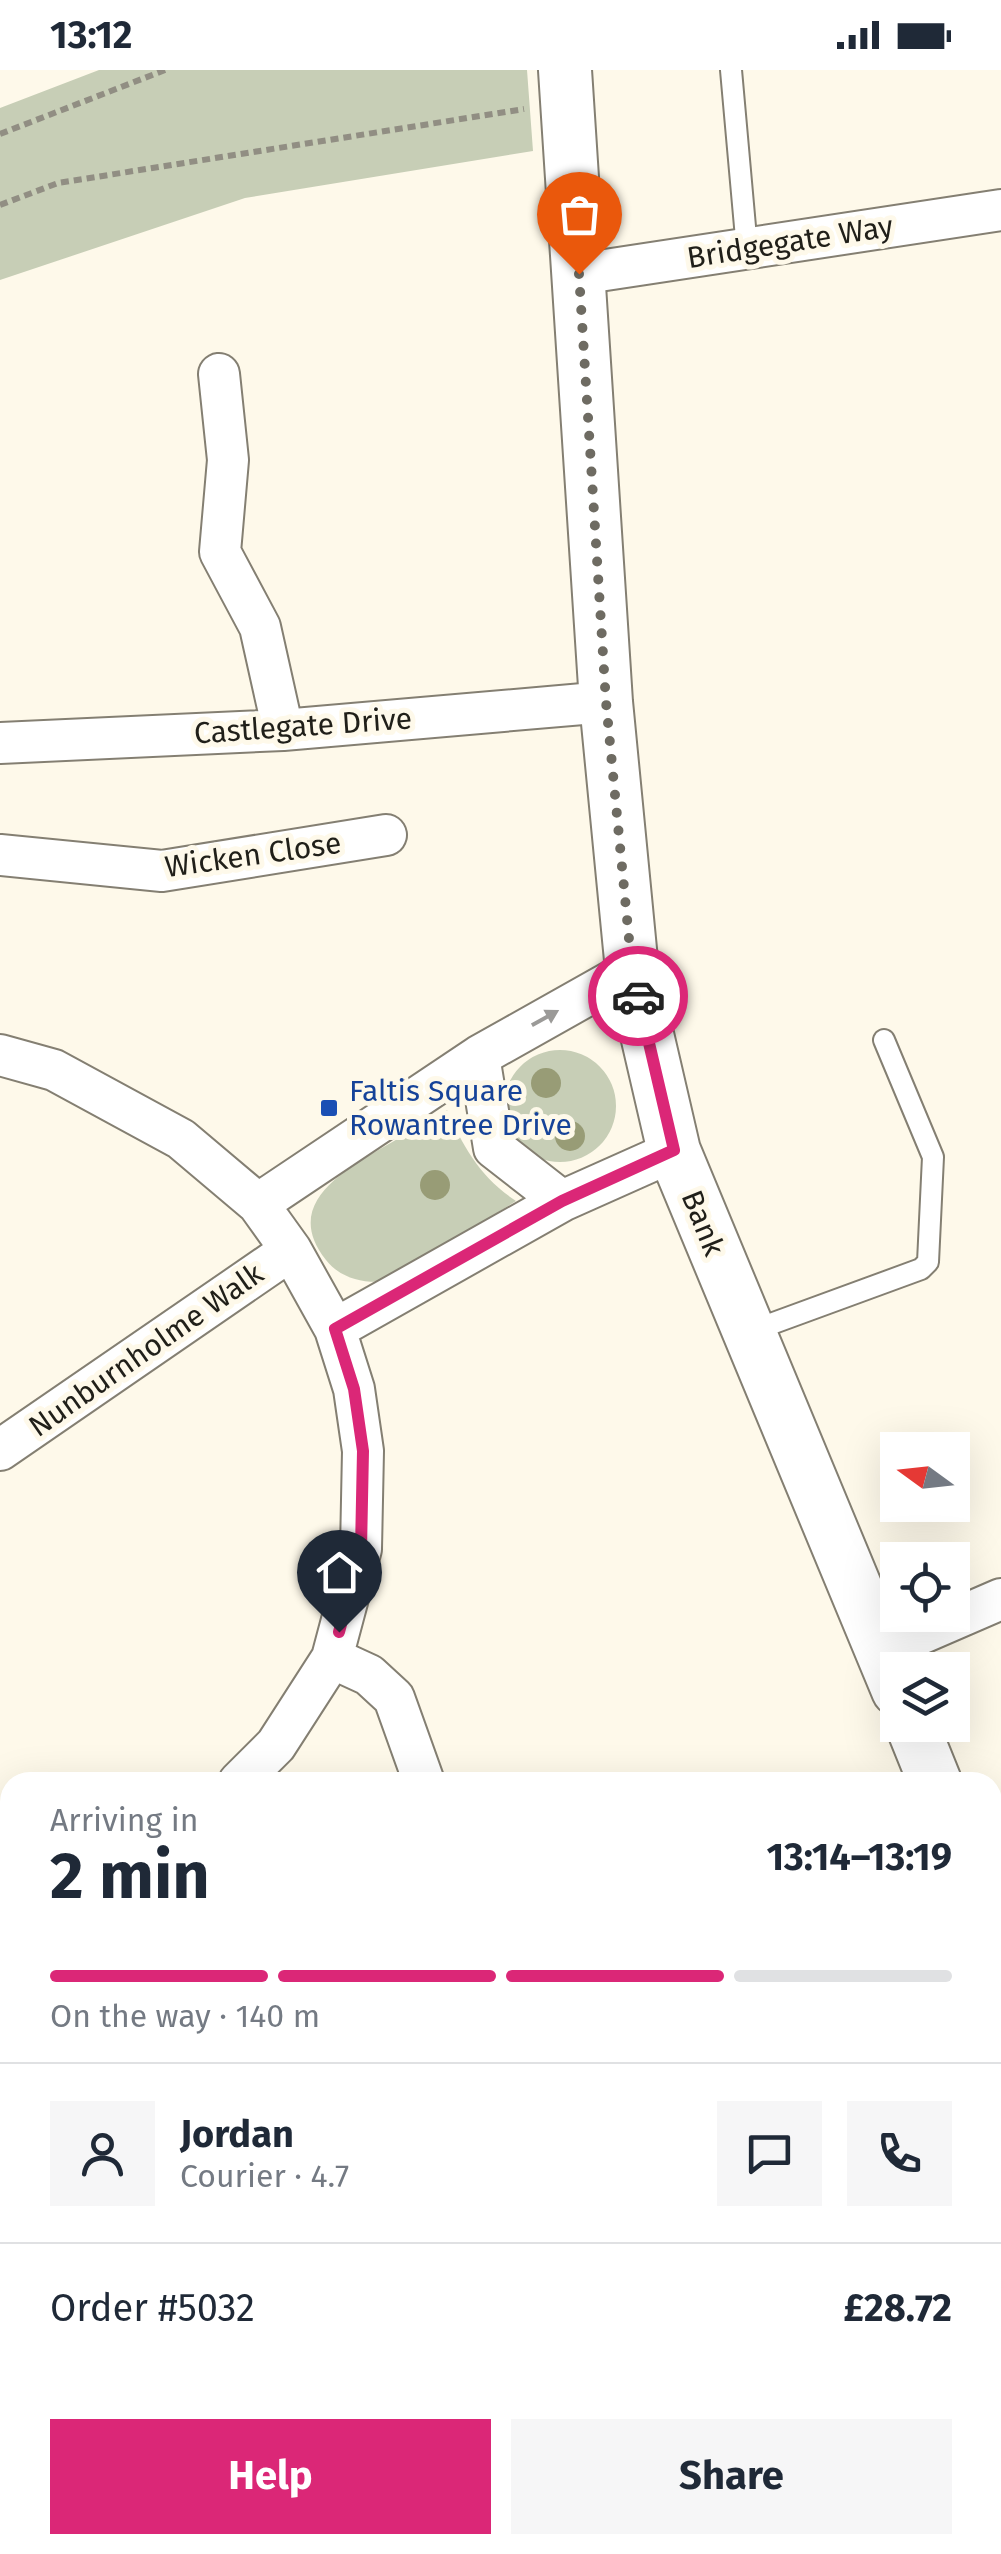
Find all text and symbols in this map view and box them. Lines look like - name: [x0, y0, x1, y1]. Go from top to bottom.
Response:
- text: 13:12: [50, 12, 133, 58]
- pin: [537, 172, 622, 275]
- icon: bag: [552, 187, 607, 242]
- street label: Bridgegate Way: [684, 208, 896, 276]
- street label: Castlegate Drive: [193, 700, 413, 752]
- street label: Wicken Close: [163, 825, 343, 885]
- courier: [588, 946, 688, 1046]
- icon: car: [611, 969, 666, 1024]
- one-way arrow: [531, 1010, 560, 1027]
- place label: Faltis Square Rowantree Drive: [349, 1073, 572, 1143]
- marker: Faltis Square Rowantree Drive: [318, 1097, 340, 1119]
- street label: Bank: [674, 1185, 733, 1262]
- street label: Nunburnholme Walk: [22, 1255, 271, 1444]
- north arrow: [880, 1432, 970, 1522]
- map controls: [880, 1432, 970, 1742]
- pin: [297, 1530, 382, 1633]
- button: locate: [880, 1542, 970, 1632]
- icon: home: [312, 1545, 367, 1600]
- button: layers: [880, 1652, 970, 1742]
- text: Arriving in: [50, 1801, 198, 1839]
- text: 13:14–13:19: [766, 1834, 952, 1880]
- text: 2 min: [50, 1837, 210, 1915]
- text: On the way · 140 m: [50, 1997, 320, 2035]
- button: person: [50, 2101, 155, 2206]
- button: chat: [717, 2101, 822, 2206]
- button: phone: [847, 2101, 952, 2206]
- text: Jordan: [180, 2111, 294, 2157]
- text: Courier · 4.7: [180, 2157, 349, 2195]
- text: Order #5032: [50, 2285, 255, 2331]
- text: £28.72: [844, 2285, 952, 2331]
- button: Help: [50, 2419, 491, 2534]
- button: Share: [511, 2419, 952, 2534]

